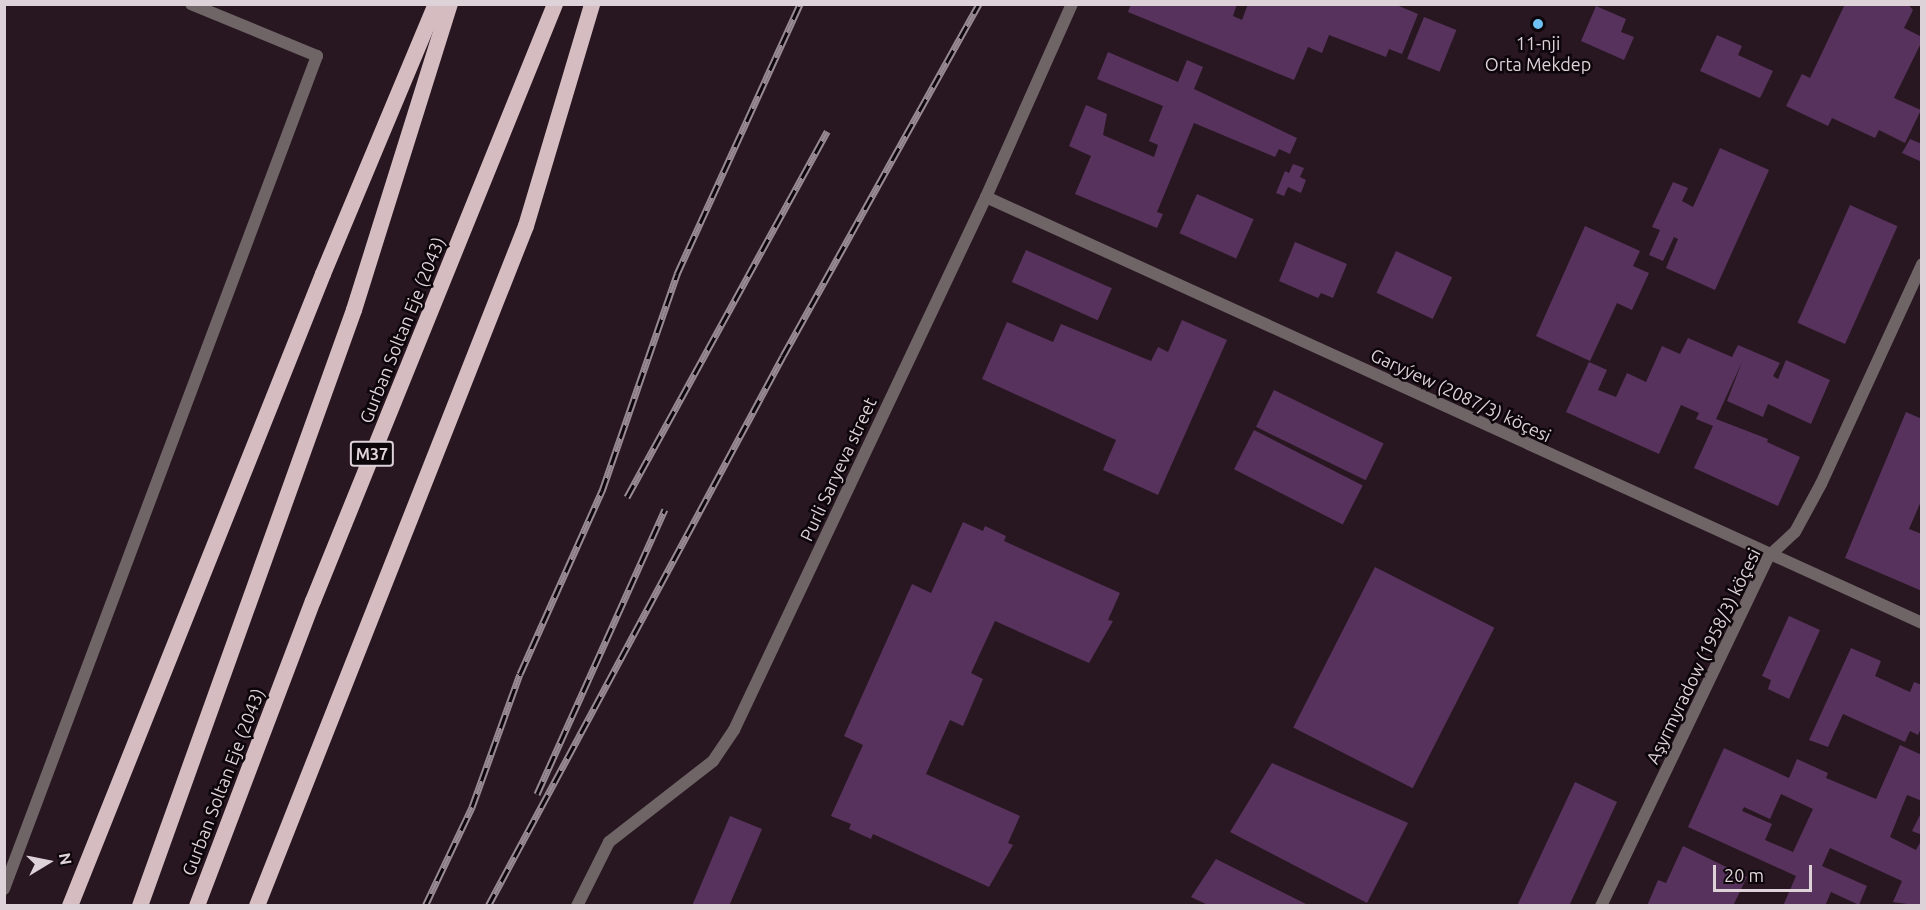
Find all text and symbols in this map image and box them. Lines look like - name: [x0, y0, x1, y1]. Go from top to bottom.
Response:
- marker: 11-nji Orta Mekdep: [1531, 17, 1545, 31]
- place label: 11-nji Orta Mekdep: [1485, 33, 1591, 76]
- street label: Gurban Soltan Eje (2043): [355, 234, 449, 426]
- street label: Garyýew (2087/3) köçesi: [1367, 344, 1555, 446]
- street label: Purli Saryeva street: [795, 394, 881, 544]
- road number: M37: [350, 441, 394, 467]
- street label: Aşyrmyradow (1958/3) köçesi: [1641, 545, 1765, 767]
- street label: Gurban Soltan Eje (2043): [177, 685, 269, 879]
- north arrow: [18, 832, 78, 892]
- text: N: [56, 851, 76, 866]
- scale bar: [1716, 853, 1815, 891]
- text: 20 m: [1724, 865, 1764, 885]

